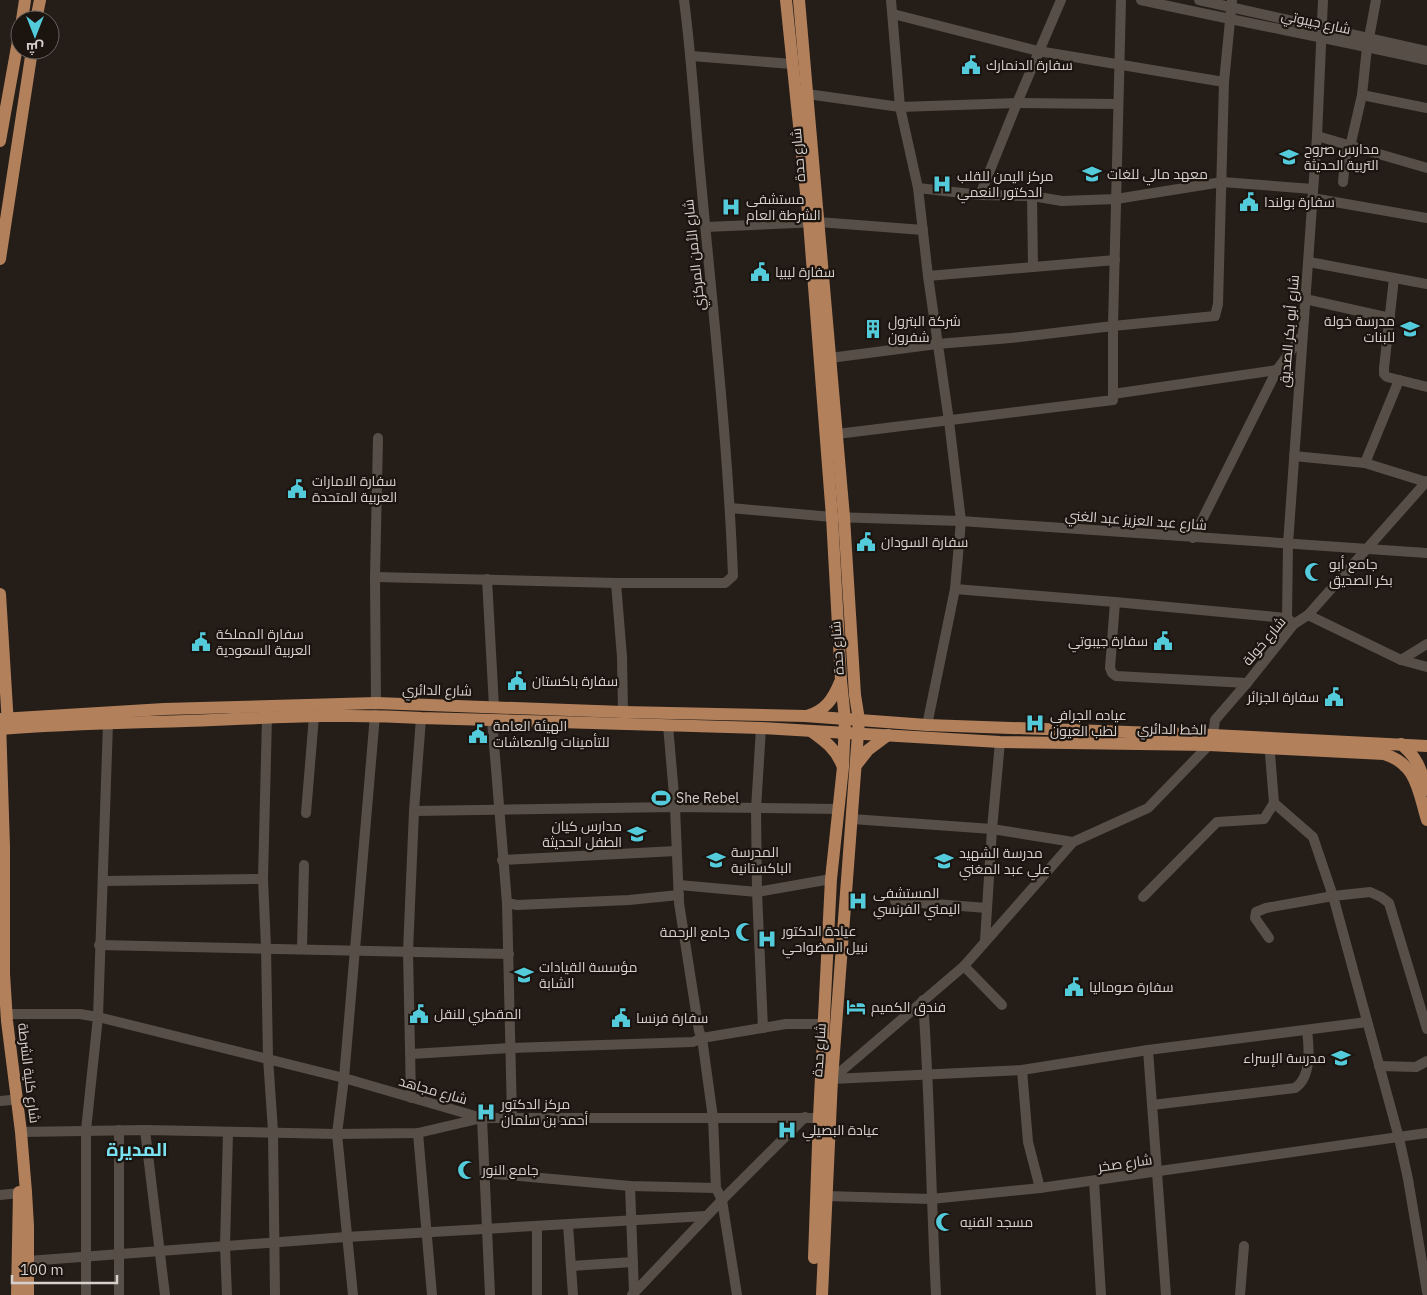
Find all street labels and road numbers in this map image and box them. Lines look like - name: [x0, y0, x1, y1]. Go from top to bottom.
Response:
- street label: شارع جيبوتي: [1279, 6, 1352, 41]
- street label: شارع حدة: [787, 127, 809, 183]
- street label: شارع الأمن المركزي: [679, 198, 712, 312]
- street label: شارع أبو بكر الصديق: [1275, 274, 1303, 388]
- street label: شارع عبد العزيز عبد الغني: [1064, 506, 1207, 537]
- street label: شارع خولة: [1238, 613, 1290, 669]
- street label: شارع حدة: [826, 621, 848, 675]
- street label: شارع الدائري: [402, 680, 472, 703]
- street label: الخط الدائري: [1137, 719, 1207, 742]
- street label: شارع كلية الشرطة: [14, 1022, 44, 1124]
- street label: شارع حدة: [808, 1023, 830, 1077]
- street label: شارع مجاهد: [397, 1072, 469, 1108]
- street label: شارع صخر: [1096, 1150, 1153, 1176]

